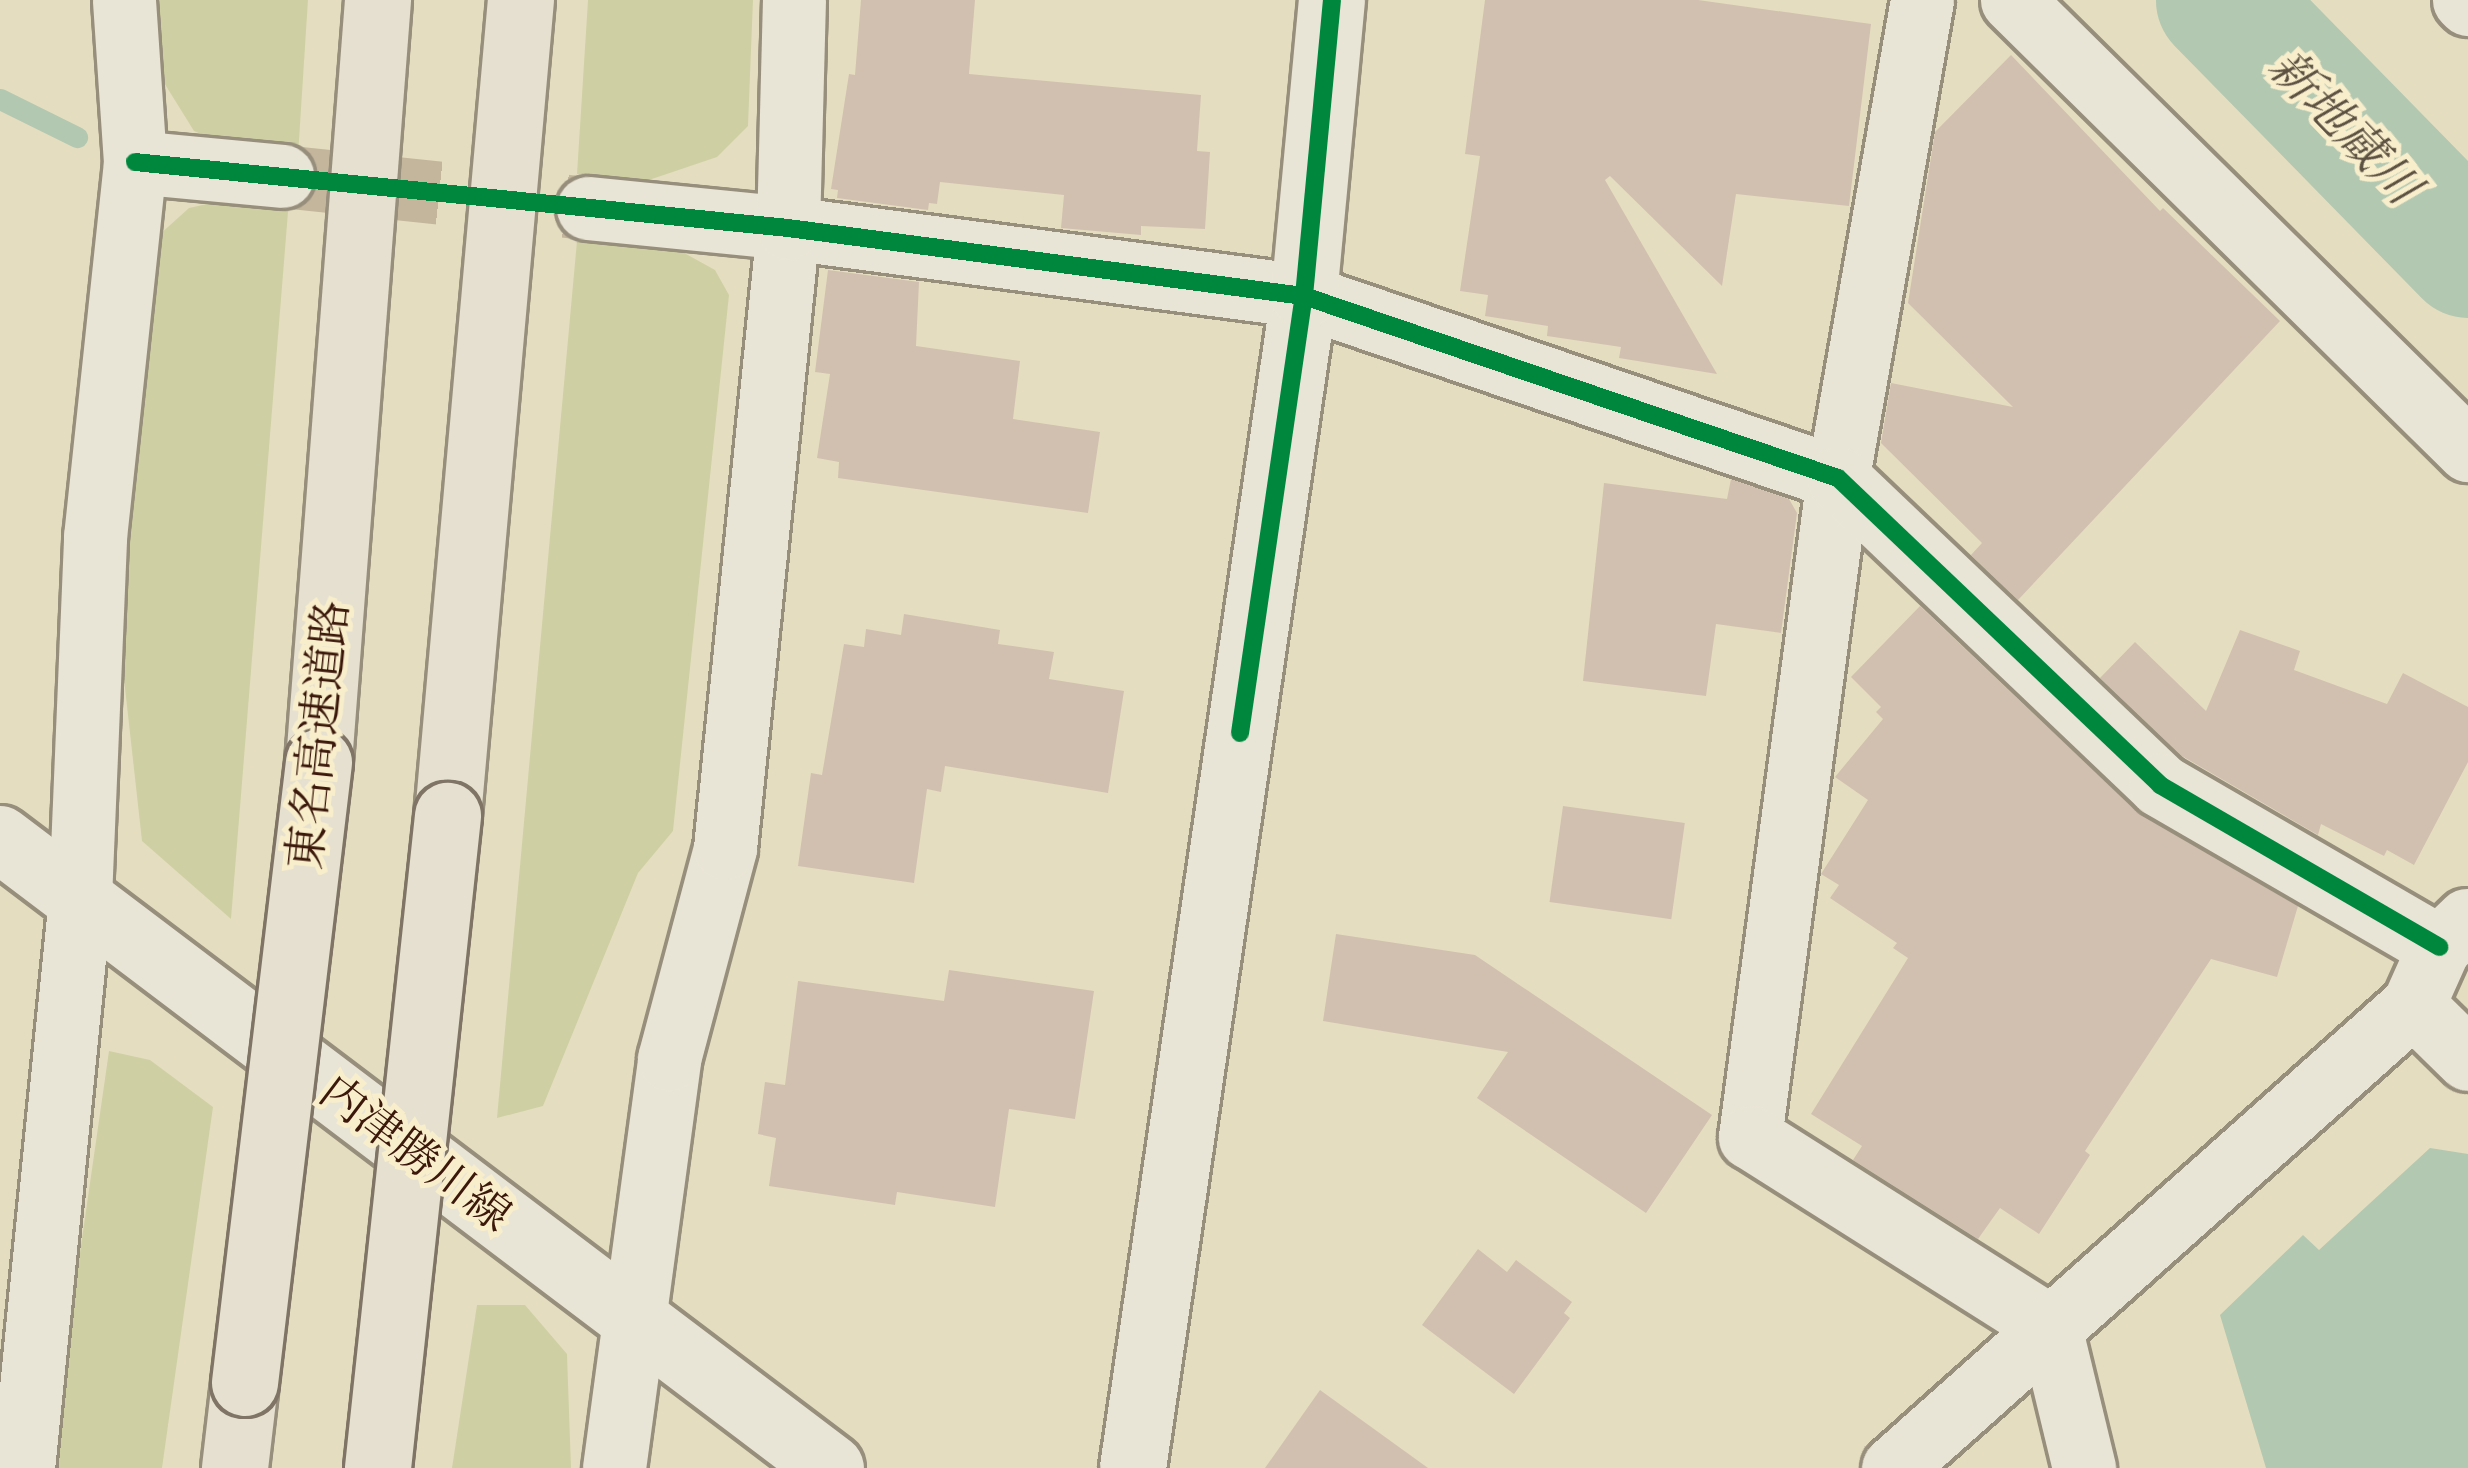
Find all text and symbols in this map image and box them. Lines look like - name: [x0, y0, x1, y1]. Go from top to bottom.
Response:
- water label: 新地蔵川: [2257, 38, 2431, 216]
- street label: 東名高速道路: [278, 598, 360, 872]
- street label: 内津勝川線: [309, 1065, 521, 1243]

